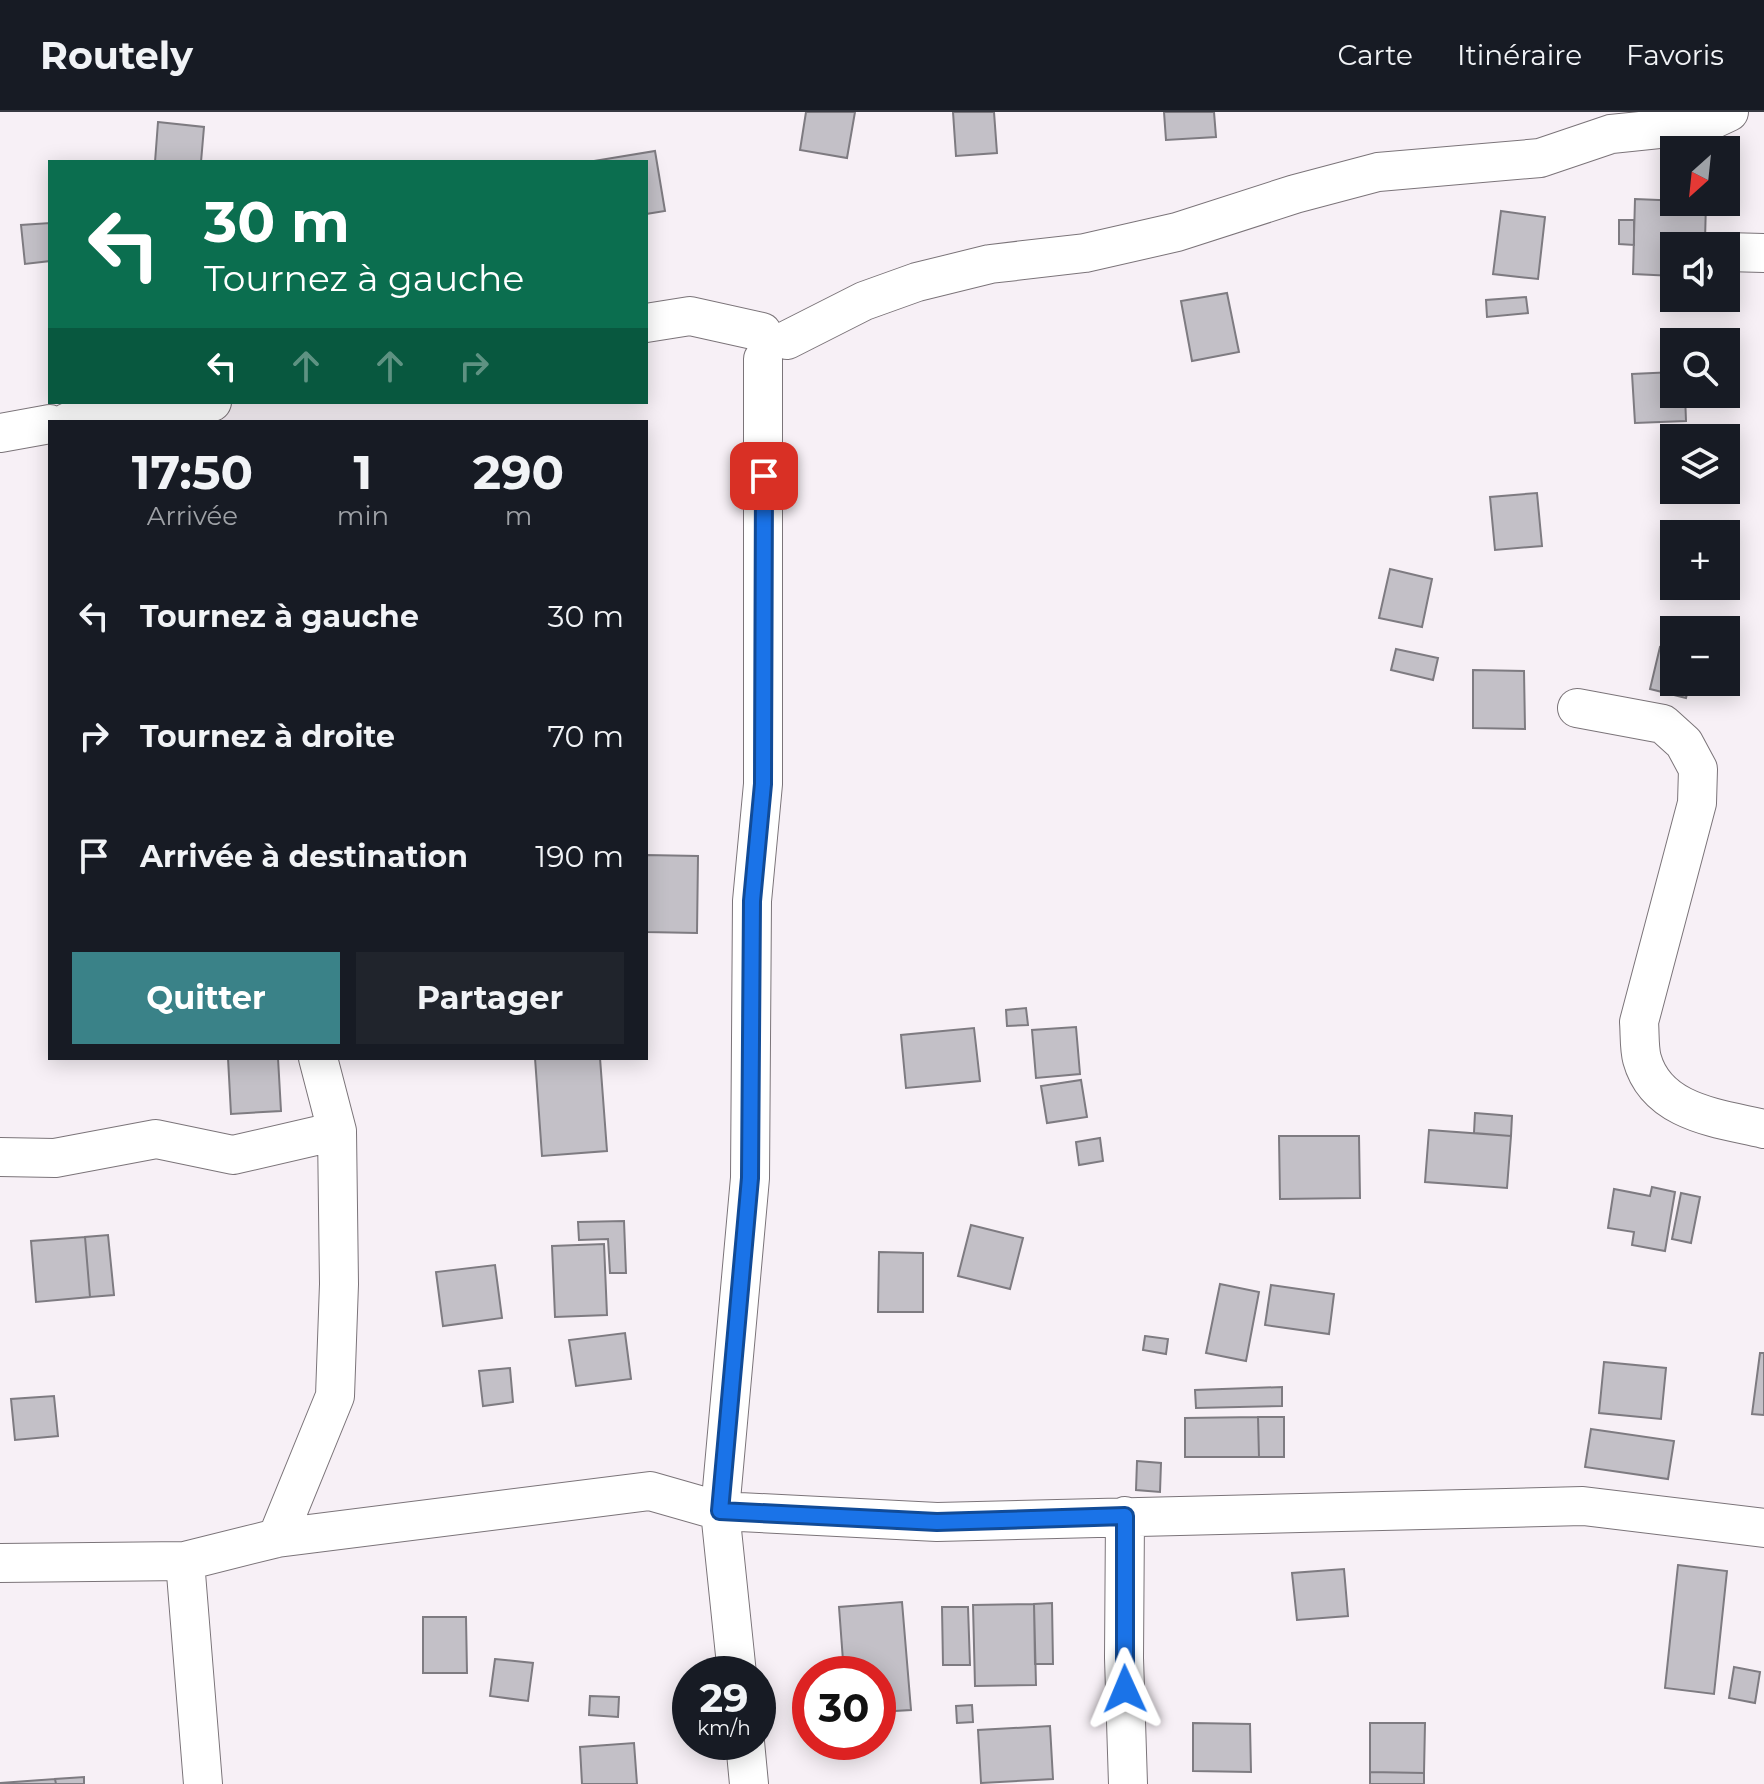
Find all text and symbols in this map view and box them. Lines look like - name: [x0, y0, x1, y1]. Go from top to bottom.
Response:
- text: Routely: [40, 32, 193, 79]
- text: Carte: [1337, 38, 1413, 72]
- text: Itinéraire: [1457, 38, 1582, 72]
- text: Favoris: [1626, 38, 1724, 72]
- north arrow: [1660, 136, 1740, 216]
- map controls: [1660, 136, 1740, 696]
- text: 30 m: [204, 188, 350, 256]
- icon: left: [72, 192, 176, 296]
- button: sound: [1660, 232, 1740, 312]
- text: Tournez à gauche: [204, 256, 524, 300]
- button: search: [1660, 328, 1740, 408]
- icon: left: [200, 344, 244, 388]
- icon: ahead: [284, 344, 328, 388]
- icon: ahead: [368, 344, 412, 388]
- icon: right: [452, 344, 496, 388]
- button: layers: [1660, 424, 1740, 504]
- pin: [730, 442, 798, 510]
- text: 17:50: [132, 443, 253, 501]
- text: 1: [353, 443, 372, 501]
- text: 290: [473, 443, 564, 501]
- icon: arrive: [742, 454, 786, 498]
- text: Arrivée: [147, 500, 238, 532]
- text: min: [337, 500, 389, 532]
- text: m: [505, 500, 532, 532]
- button: +: [1660, 520, 1740, 600]
- icon: left: [72, 594, 116, 638]
- text: Tournez à gauche: [140, 598, 419, 635]
- text: 30 m: [548, 598, 624, 635]
- button: −: [1660, 616, 1740, 696]
- icon: right: [72, 714, 116, 758]
- text: Tournez à droite: [140, 718, 395, 755]
- text: 70 m: [547, 718, 624, 755]
- icon: arrive: [72, 834, 116, 878]
- text: Arrivée à destination: [140, 838, 468, 875]
- text: 190 m: [535, 838, 624, 875]
- button: Quitter: [72, 952, 340, 1044]
- button: Partager: [356, 952, 624, 1044]
- position arrow: [1083, 1647, 1167, 1731]
- speed limit sign: 30: [792, 1656, 896, 1760]
- text: 29: [699, 1673, 749, 1722]
- text: km/h: [697, 1716, 751, 1740]

